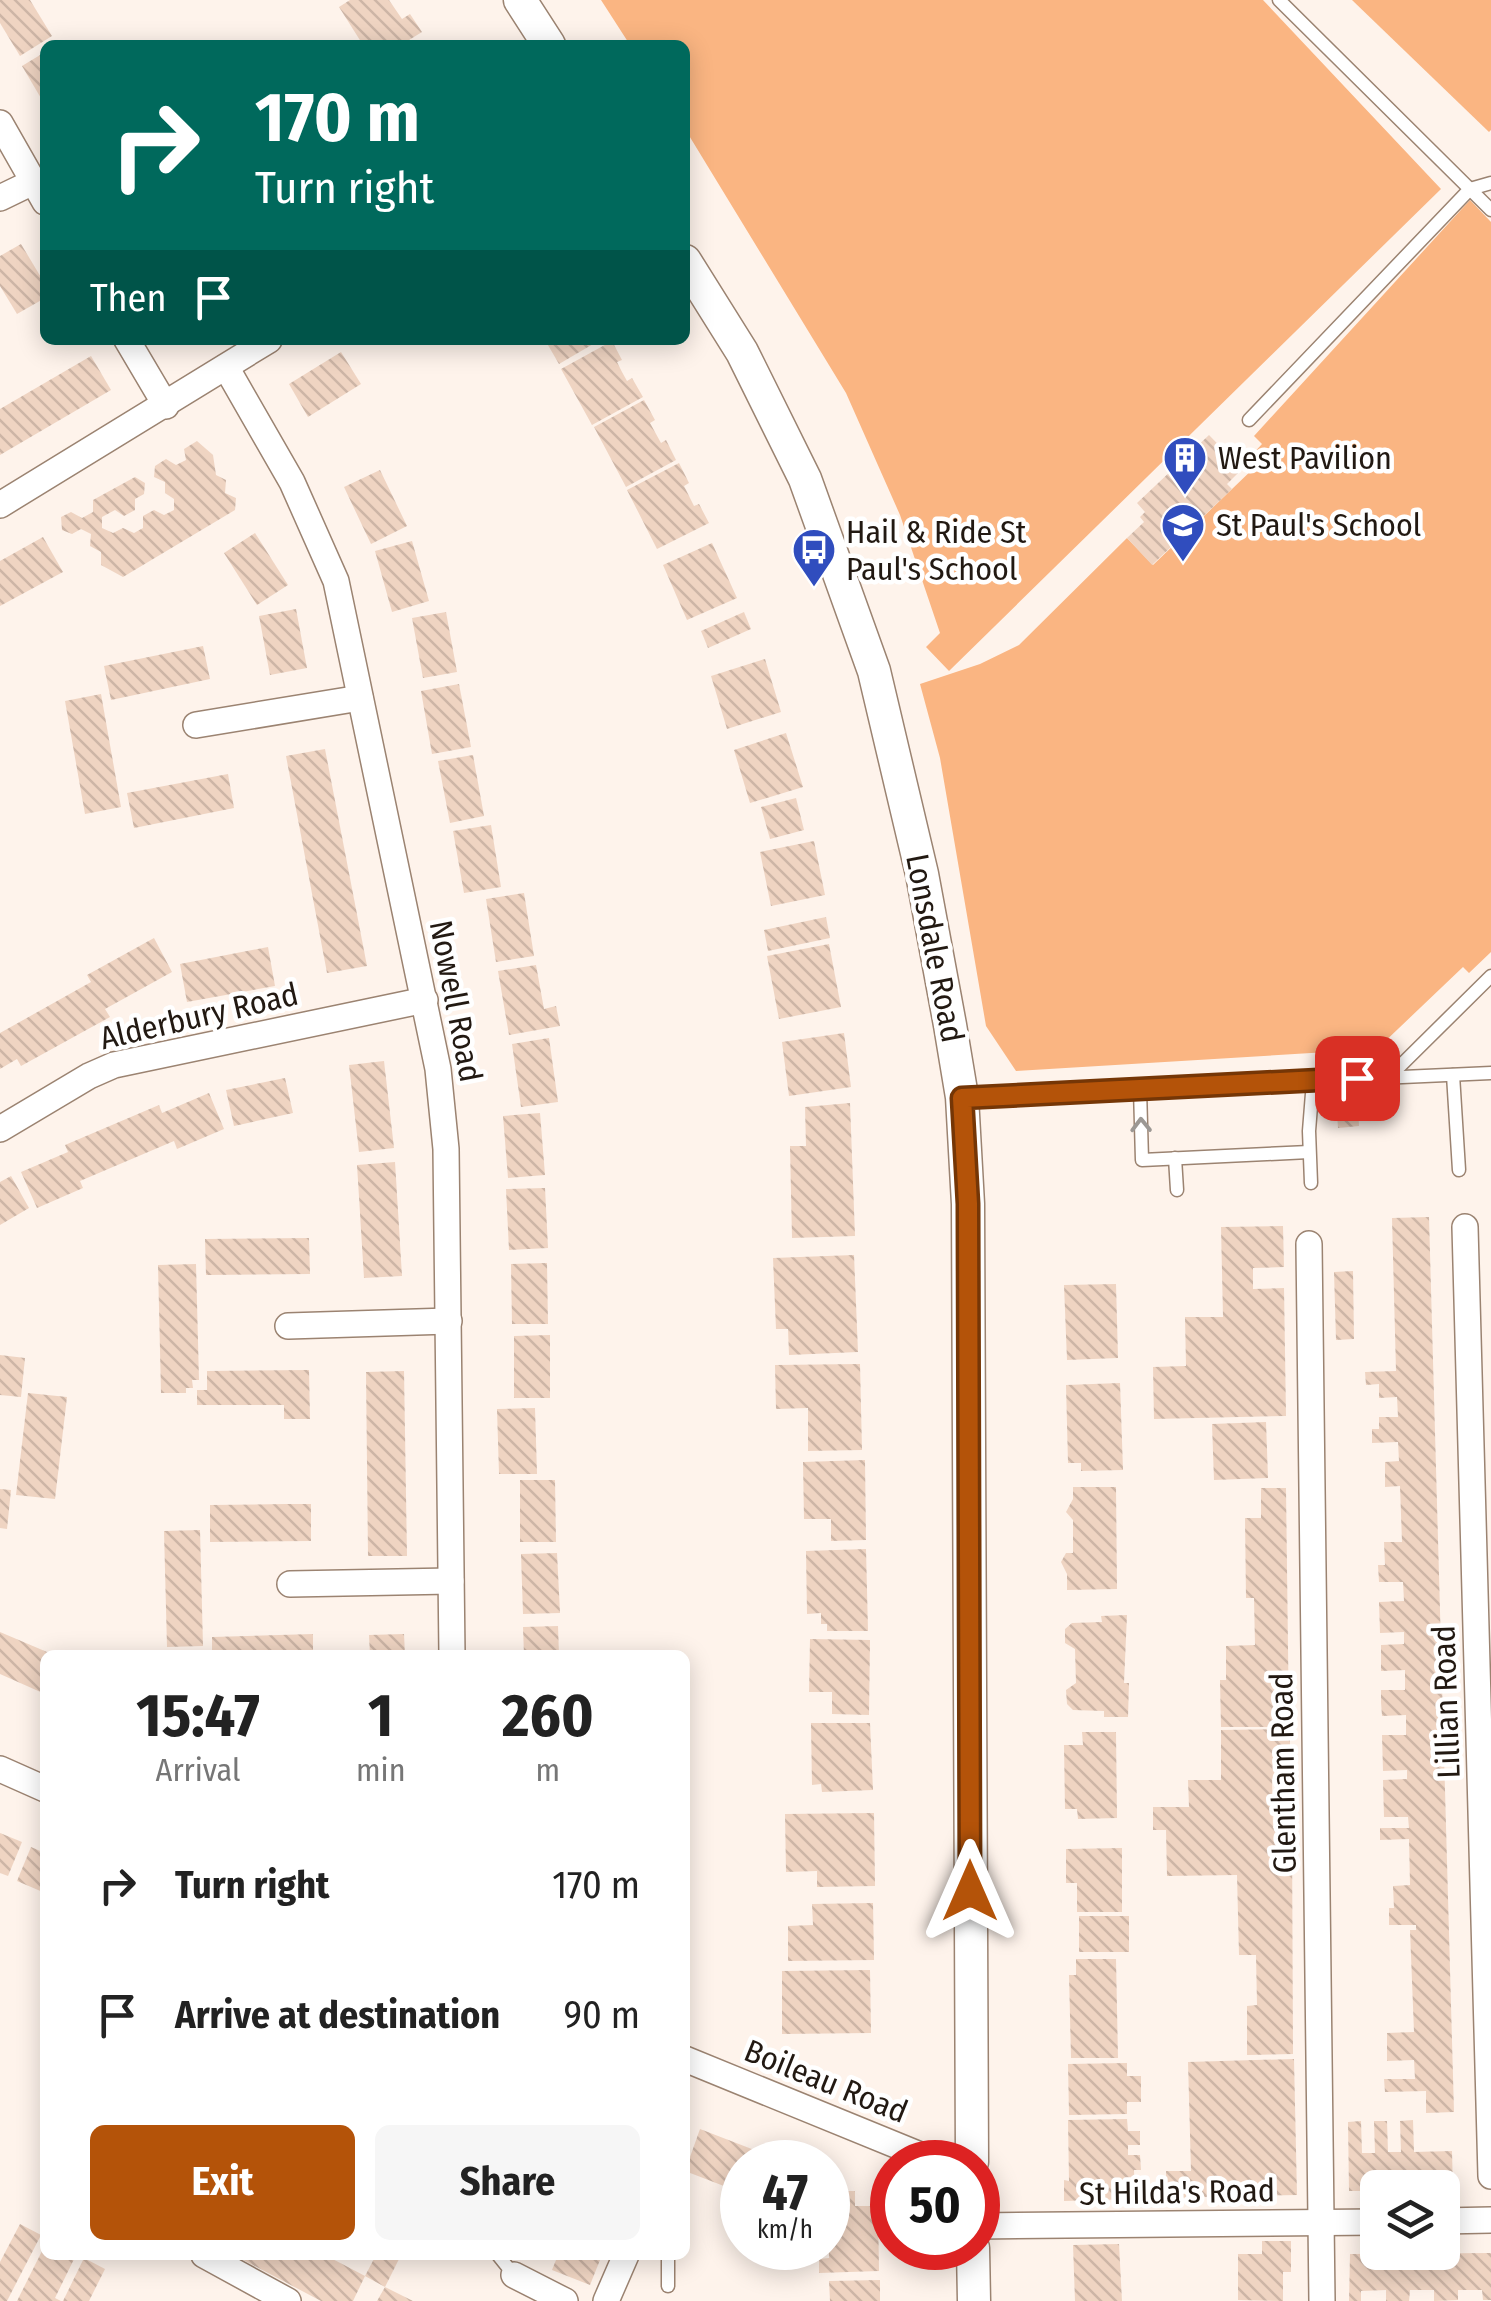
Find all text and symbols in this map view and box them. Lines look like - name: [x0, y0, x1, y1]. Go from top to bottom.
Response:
- text: 170 m: [255, 76, 420, 160]
- icon: right: [90, 80, 220, 210]
- text: Turn right: [255, 161, 434, 215]
- icon: arrive: [186, 270, 241, 325]
- text: Then: [90, 275, 166, 321]
- building icon: West Pavilion: [1162, 435, 1208, 496]
- place label: West Pavilion: [1218, 439, 1392, 477]
- school or university icon: St Paul's School: [1160, 502, 1206, 563]
- place label: St Paul's School: [1216, 506, 1421, 544]
- place label: Hail & Ride St Paul's School: [846, 513, 1027, 588]
- bus stop icon: Hail & Ride St Paul's School: [791, 527, 837, 588]
- street label: Lonsdale Road: [898, 850, 972, 1046]
- street label: Nowell Road: [422, 917, 490, 1085]
- street label: Alderbury Road: [96, 975, 302, 1057]
- pin: [1315, 1036, 1400, 1121]
- icon: arrive: [1330, 1051, 1385, 1106]
- one-way arrow: [1130, 1116, 1152, 1132]
- street label: Lillian Road: [1424, 1625, 1468, 1779]
- street label: Glentham Road: [1262, 1672, 1304, 1874]
- text: 15:47: [136, 1680, 260, 1752]
- text: 1: [368, 1680, 393, 1752]
- text: 260: [502, 1680, 594, 1752]
- text: Arrival: [156, 1751, 240, 1789]
- text: min: [356, 1751, 406, 1789]
- text: m: [535, 1751, 560, 1789]
- position arrow: [918, 1839, 1022, 1943]
- icon: right: [90, 1858, 145, 1913]
- text: Turn right: [175, 1862, 329, 1908]
- text: 170 m: [552, 1862, 640, 1908]
- icon: arrive: [90, 1988, 145, 2043]
- text: Arrive at destination: [175, 1992, 500, 2038]
- text: 90 m: [564, 1992, 640, 2038]
- street label: Boileau Road: [739, 2031, 913, 2131]
- button: Exit: [90, 2125, 355, 2240]
- button: Share: [375, 2125, 640, 2240]
- speed limit sign: 50: [870, 2140, 1000, 2270]
- text: 47: [762, 2163, 808, 2223]
- map controls: [1360, 2170, 1460, 2270]
- button: layers: [1360, 2170, 1460, 2270]
- street label: St Hilda's Road: [1079, 2171, 1275, 2213]
- text: km/h: [757, 2215, 813, 2245]

